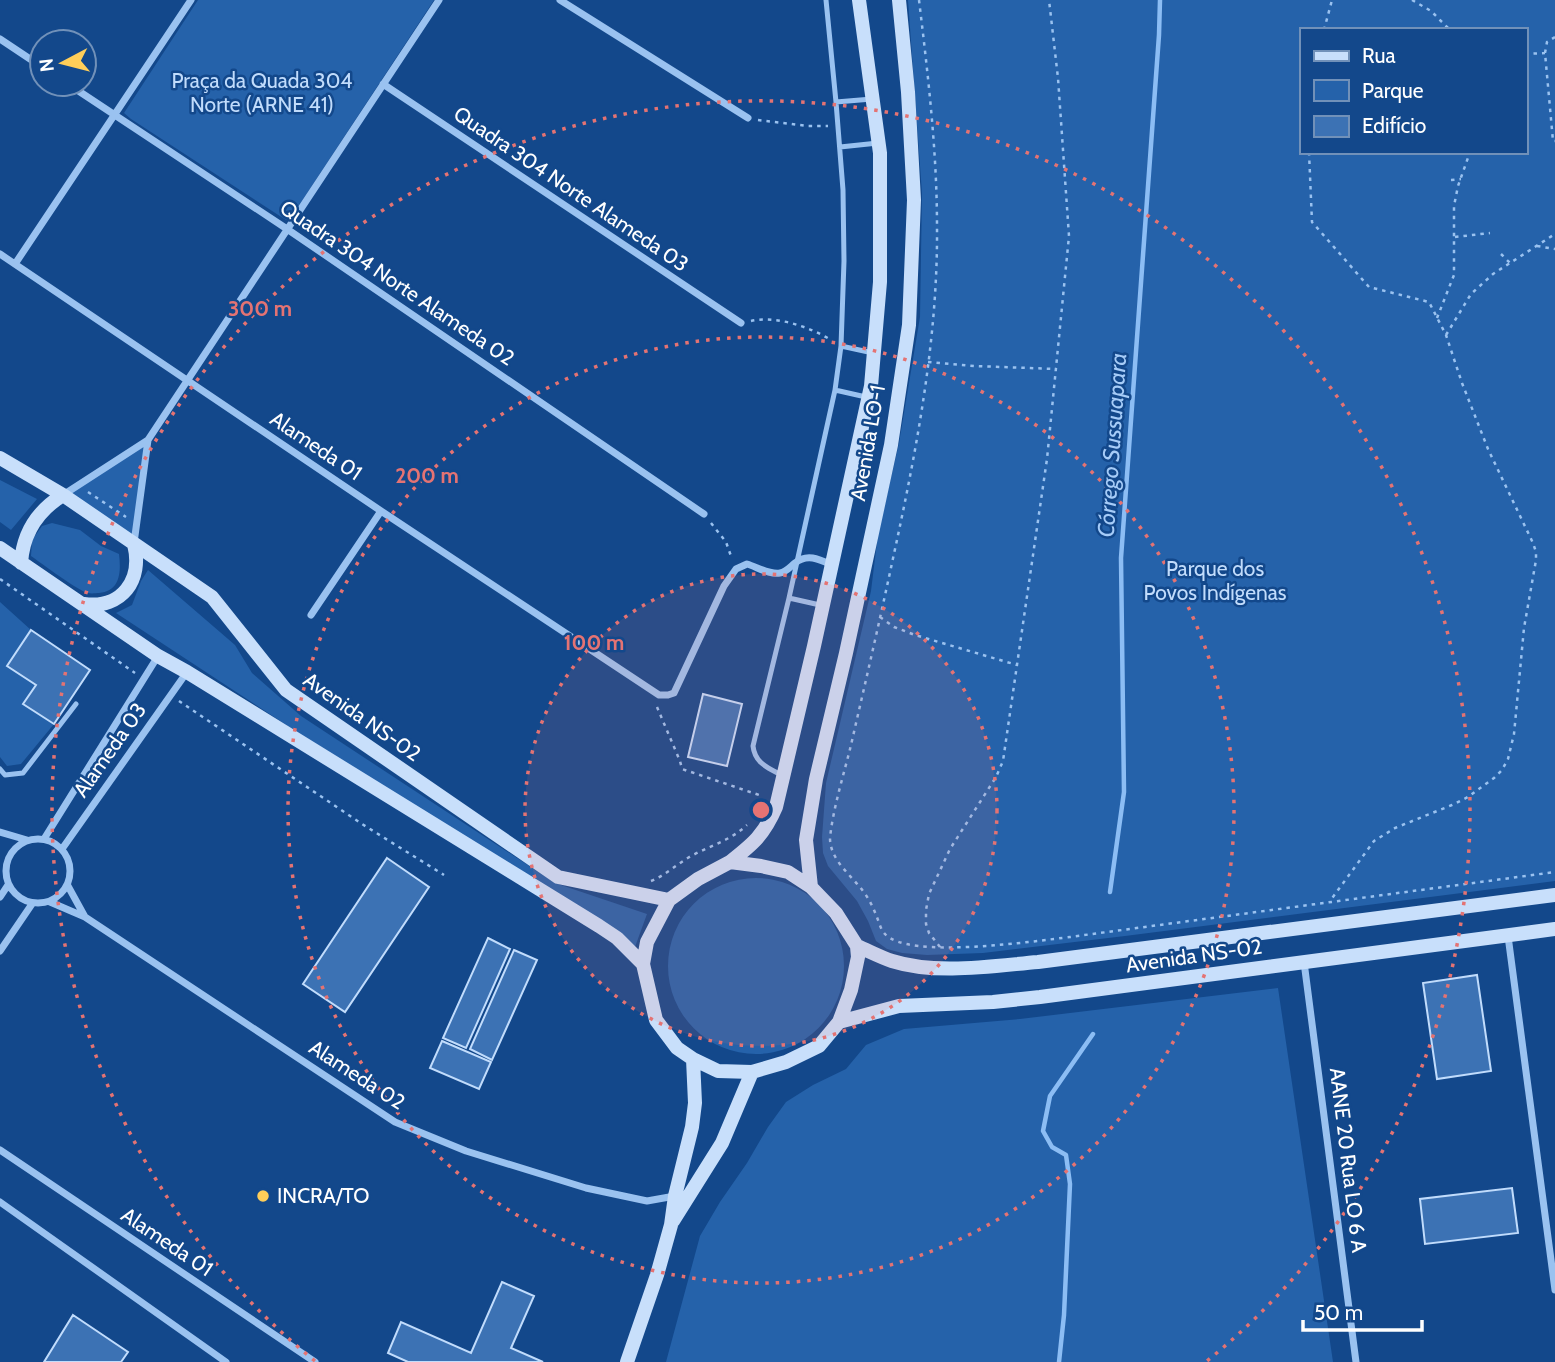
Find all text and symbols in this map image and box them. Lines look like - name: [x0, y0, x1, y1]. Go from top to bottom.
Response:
- north arrow: [28, 28, 98, 98]
- legend: [1300, 28, 1527, 154]
- text: Rua: [1362, 43, 1396, 68]
- text: N: [34, 57, 59, 73]
- park label: Praça da Quada 304 Norte (ARNE 41): [172, 68, 352, 117]
- text: Parque: [1362, 78, 1424, 103]
- street label: Quadra 304 Norte Alameda 03: [449, 101, 693, 277]
- text: Edifício: [1362, 113, 1426, 138]
- street label: Quadra 304 Norte Alameda 02: [275, 195, 519, 370]
- text: 300 m: [228, 296, 292, 321]
- water label: Córrego Sussuapara: [1092, 352, 1132, 538]
- street label: Avenida LO-1: [845, 383, 890, 503]
- street label: Alameda 01: [266, 406, 367, 485]
- text: 200 m: [395, 463, 459, 488]
- park label: Parque dos Povos Indígenas: [1144, 556, 1287, 605]
- text: 100 m: [564, 630, 624, 655]
- street label: Avenida NS-02: [299, 667, 426, 766]
- street label: Alameda 03: [68, 698, 151, 802]
- centre of rings: [749, 798, 773, 822]
- street label: Avenida NS-02: [1124, 934, 1264, 977]
- street label: Alameda 02: [305, 1034, 410, 1115]
- street label: AANE 20 Rua LO 6 A: [1325, 1066, 1372, 1254]
- place label: INCRA/TO: [277, 1183, 369, 1208]
- marker: INCRA/TO: [255, 1188, 271, 1204]
- street label: Alameda 01: [117, 1202, 218, 1281]
- scale bar: [1303, 1288, 1422, 1332]
- text: 50 m: [1314, 1300, 1363, 1325]

